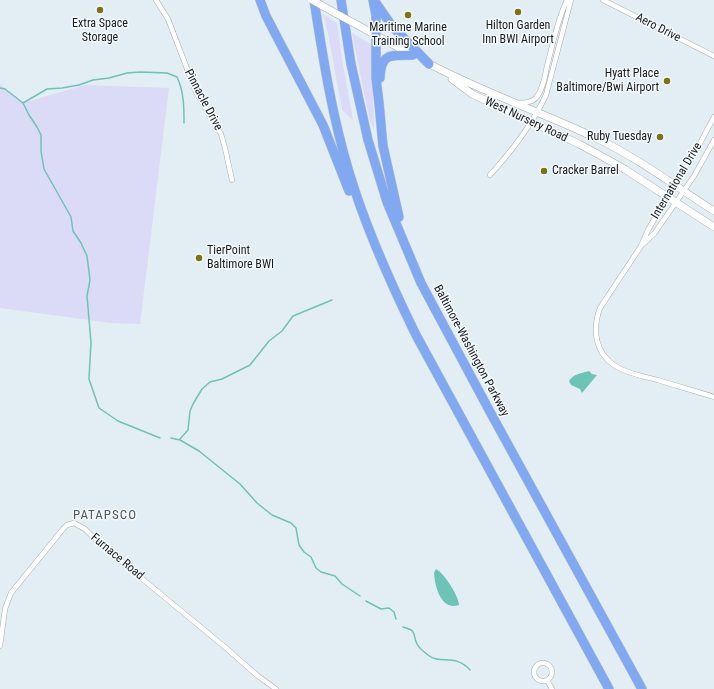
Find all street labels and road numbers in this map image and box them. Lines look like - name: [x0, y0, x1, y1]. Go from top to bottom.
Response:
- street label: Aero Drive: [633, 11, 683, 45]
- street label: Pinnacle Drive: [181, 67, 225, 133]
- street label: West Nursery Road: [482, 94, 570, 146]
- street label: International Drive: [649, 140, 705, 222]
- street label: Baltimore-Washington Parkway: [430, 283, 512, 419]
- street label: Furnace Road: [88, 531, 146, 583]

